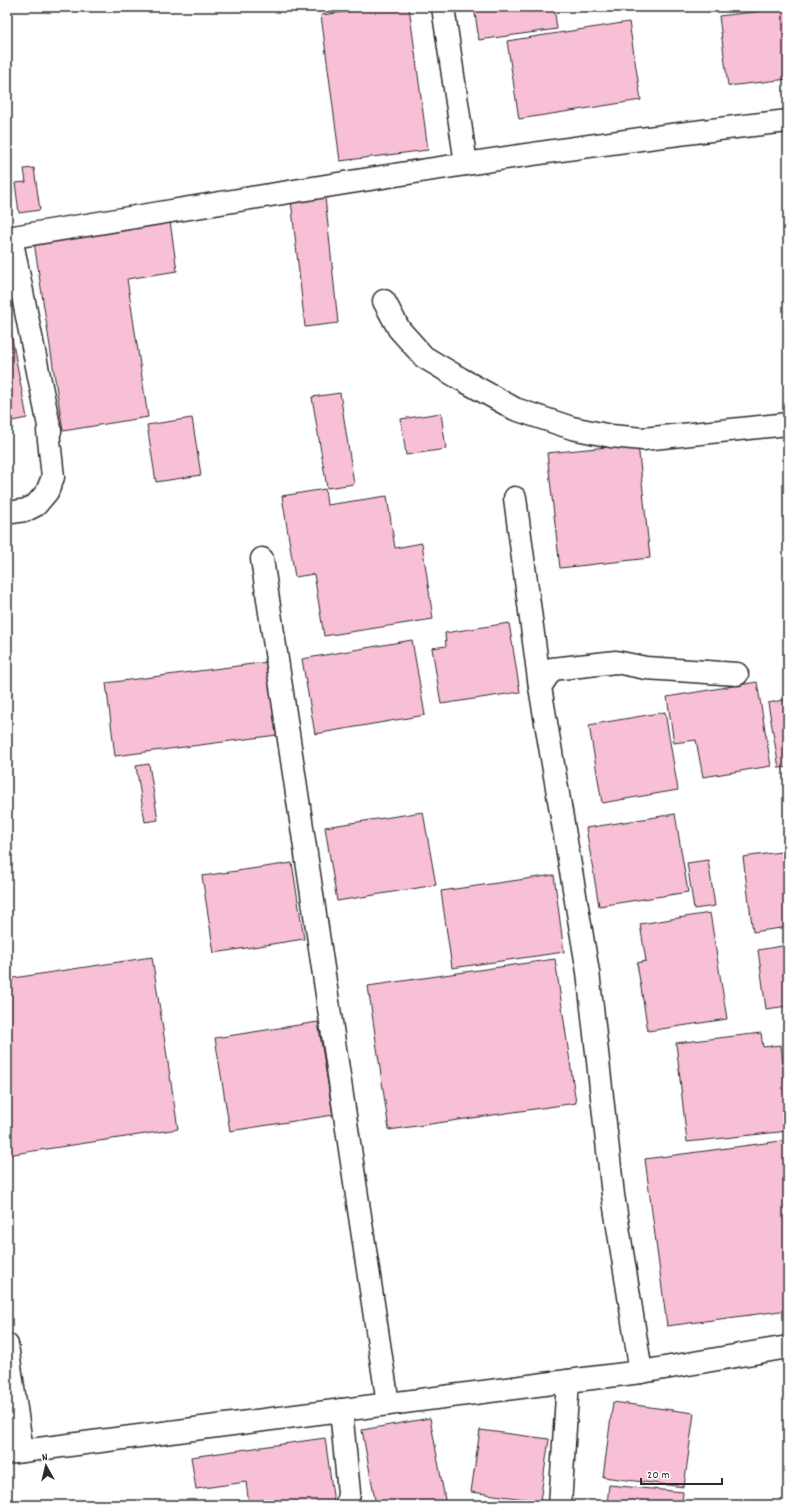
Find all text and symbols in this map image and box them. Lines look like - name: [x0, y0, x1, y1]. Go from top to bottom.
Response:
- north arrow: [26, 1446, 66, 1486]
- text: N: [41, 1450, 49, 1466]
- scale bar: [641, 1460, 722, 1486]
- text: 20 m: [647, 1467, 670, 1484]

